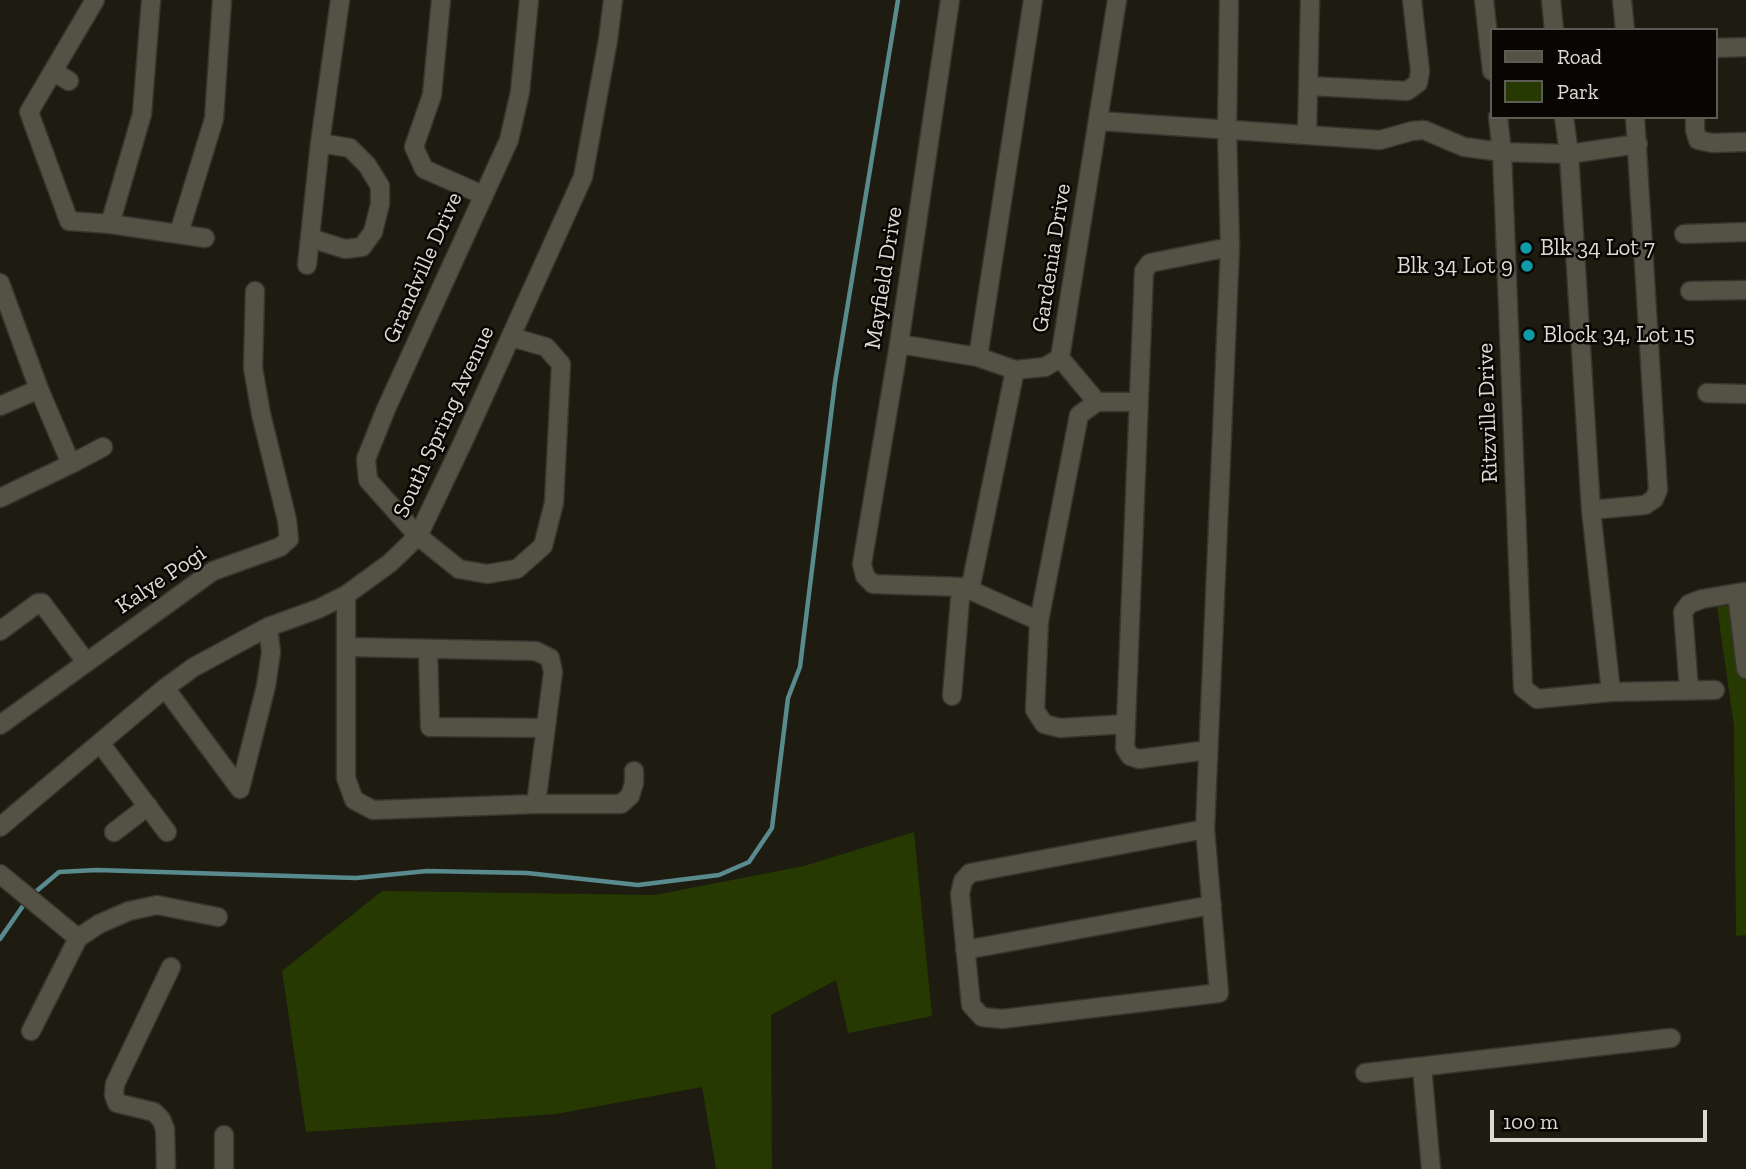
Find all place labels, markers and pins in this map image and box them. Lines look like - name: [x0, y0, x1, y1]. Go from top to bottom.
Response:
- place label: Blk 34 Lot 7: [1540, 234, 1655, 262]
- marker: Blk 34 Lot 7: [1518, 240, 1534, 256]
- place label: Blk 34 Lot 9: [1397, 252, 1513, 280]
- marker: Blk 34 Lot 9: [1519, 258, 1535, 274]
- place label: Block 34, Lot 15: [1543, 321, 1695, 349]
- marker: Block 34, Lot 15: [1521, 327, 1537, 343]

